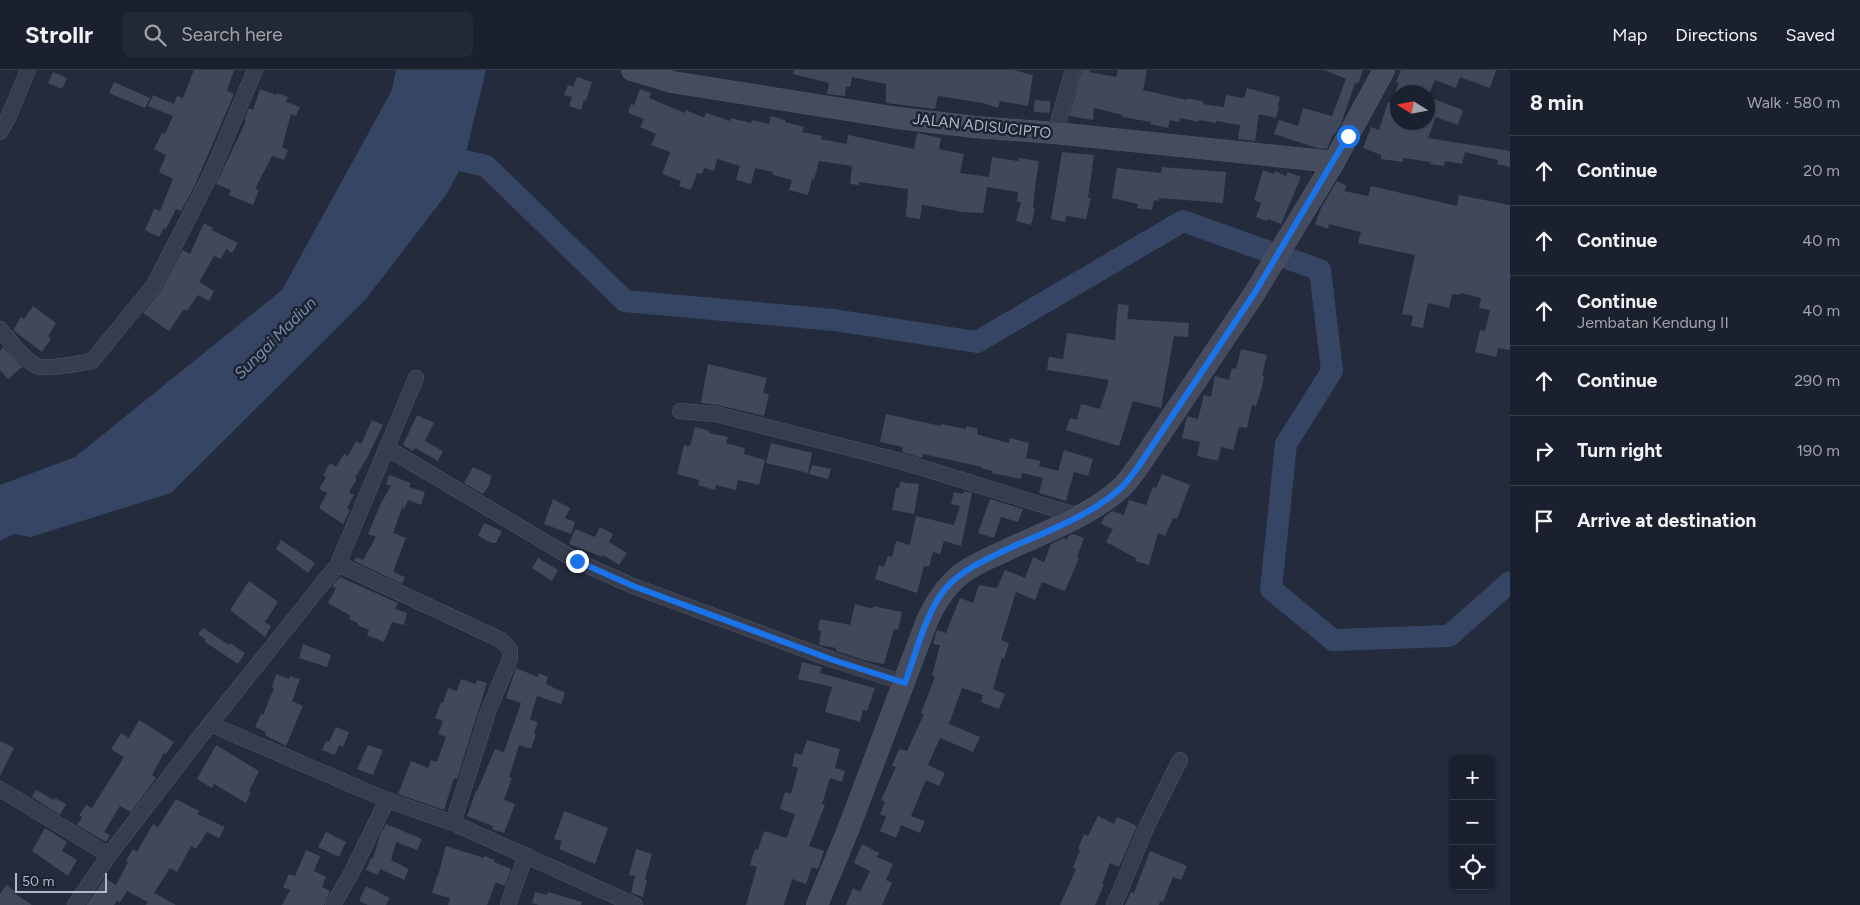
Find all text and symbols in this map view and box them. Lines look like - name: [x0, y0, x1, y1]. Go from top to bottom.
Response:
- search box: [123, 12, 473, 57]
- text: Strollr: [25, 20, 93, 49]
- icon: search: [141, 21, 169, 49]
- text: Search here: [181, 23, 283, 46]
- text: Map: [1612, 24, 1647, 46]
- text: Directions: [1675, 24, 1757, 46]
- text: Saved: [1785, 24, 1835, 46]
- north arrow: [1390, 85, 1435, 130]
- text: 8 min: [1530, 90, 1584, 115]
- text: Walk · 580 m: [1747, 93, 1840, 112]
- street label: JALAN ADISUCIPTO: [912, 110, 1052, 142]
- route start: [1337, 125, 1360, 148]
- icon: ahead: [1530, 157, 1558, 185]
- text: Continue: [1577, 159, 1657, 182]
- text: 20 m: [1803, 161, 1840, 180]
- icon: ahead: [1530, 227, 1558, 255]
- text: Continue: [1577, 229, 1657, 252]
- text: 40 m: [1802, 231, 1840, 250]
- text: Continue: [1577, 290, 1657, 313]
- water label: Sungai Madiun: [230, 293, 320, 383]
- icon: ahead: [1530, 297, 1558, 325]
- text: 40 m: [1802, 301, 1840, 320]
- text: Jembatan Kendung II: [1577, 313, 1729, 332]
- icon: ahead: [1530, 367, 1558, 395]
- text: Continue: [1577, 369, 1657, 392]
- text: 290 m: [1794, 371, 1840, 390]
- icon: right: [1530, 437, 1558, 465]
- text: Turn right: [1577, 439, 1663, 462]
- text: 190 m: [1797, 441, 1840, 460]
- icon: arrive: [1530, 507, 1558, 535]
- text: Arrive at destination: [1577, 509, 1756, 532]
- route end: [566, 550, 589, 573]
- map controls: [1450, 755, 1495, 890]
- button: +: [1450, 755, 1495, 800]
- button: −: [1450, 800, 1495, 845]
- button: locate: [1450, 845, 1495, 890]
- scale bar: [15, 870, 108, 893]
- text: 50 m: [22, 873, 54, 890]

